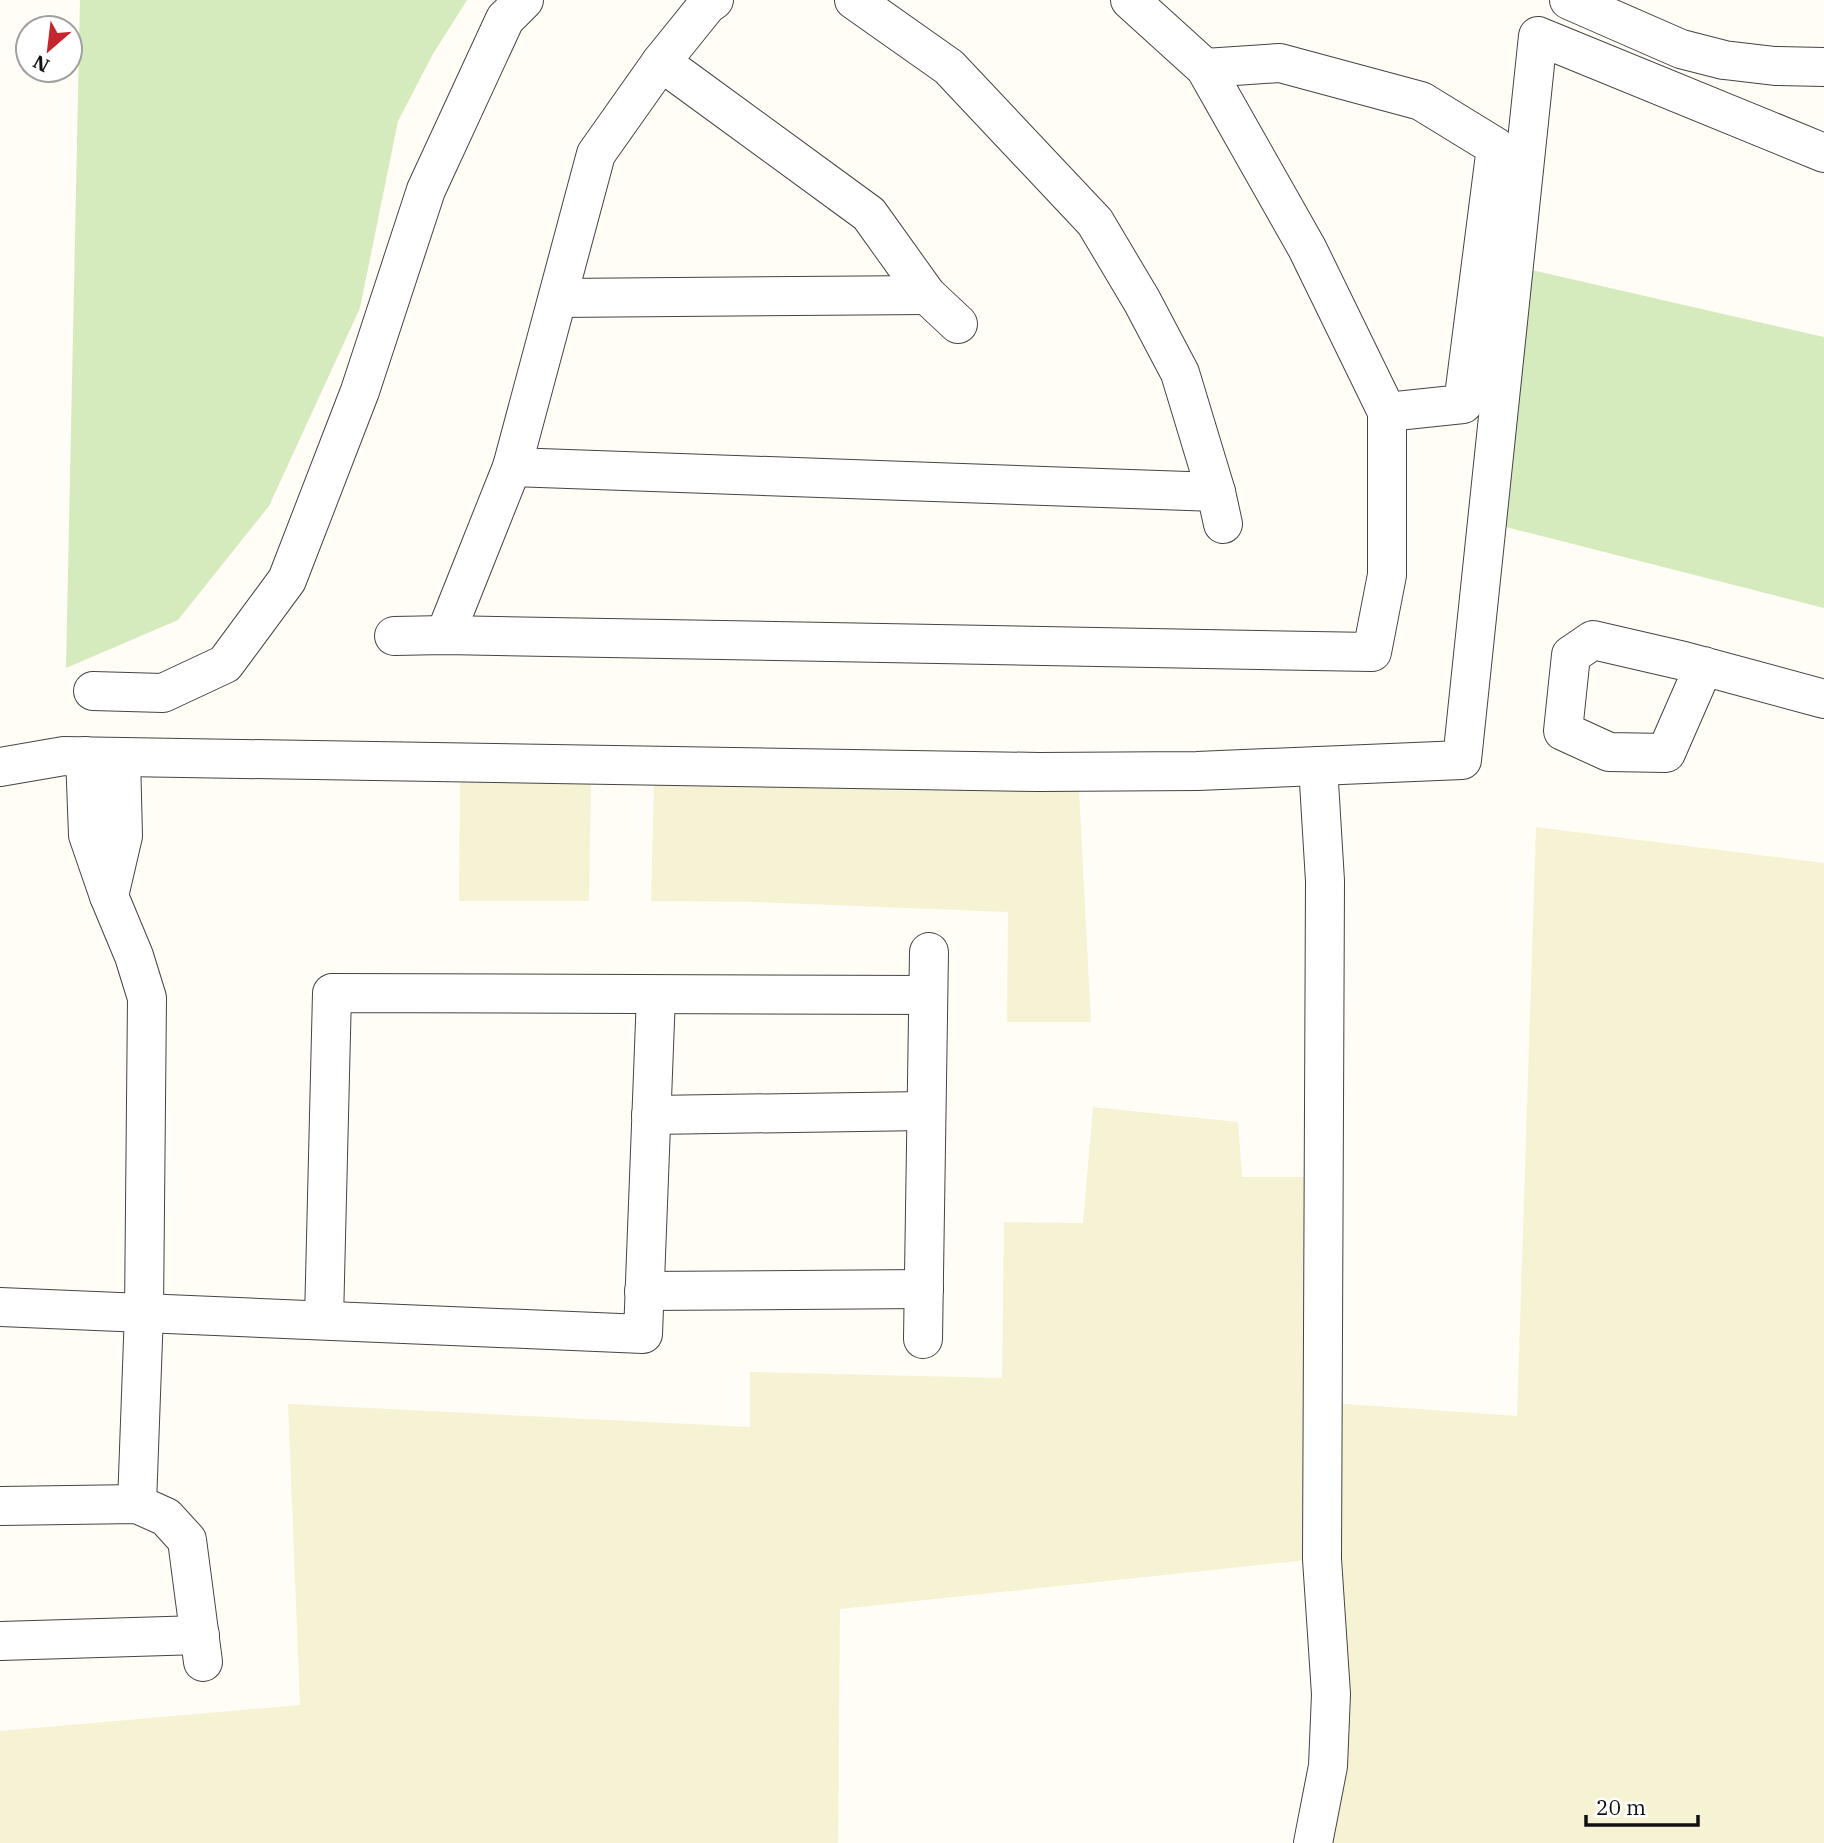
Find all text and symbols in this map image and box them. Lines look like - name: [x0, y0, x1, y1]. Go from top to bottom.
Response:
- north arrow: [14, 14, 84, 84]
- text: N: [29, 50, 53, 78]
- scale bar: [1586, 1784, 1698, 1828]
- text: 20 m: [1596, 1793, 1646, 1821]

